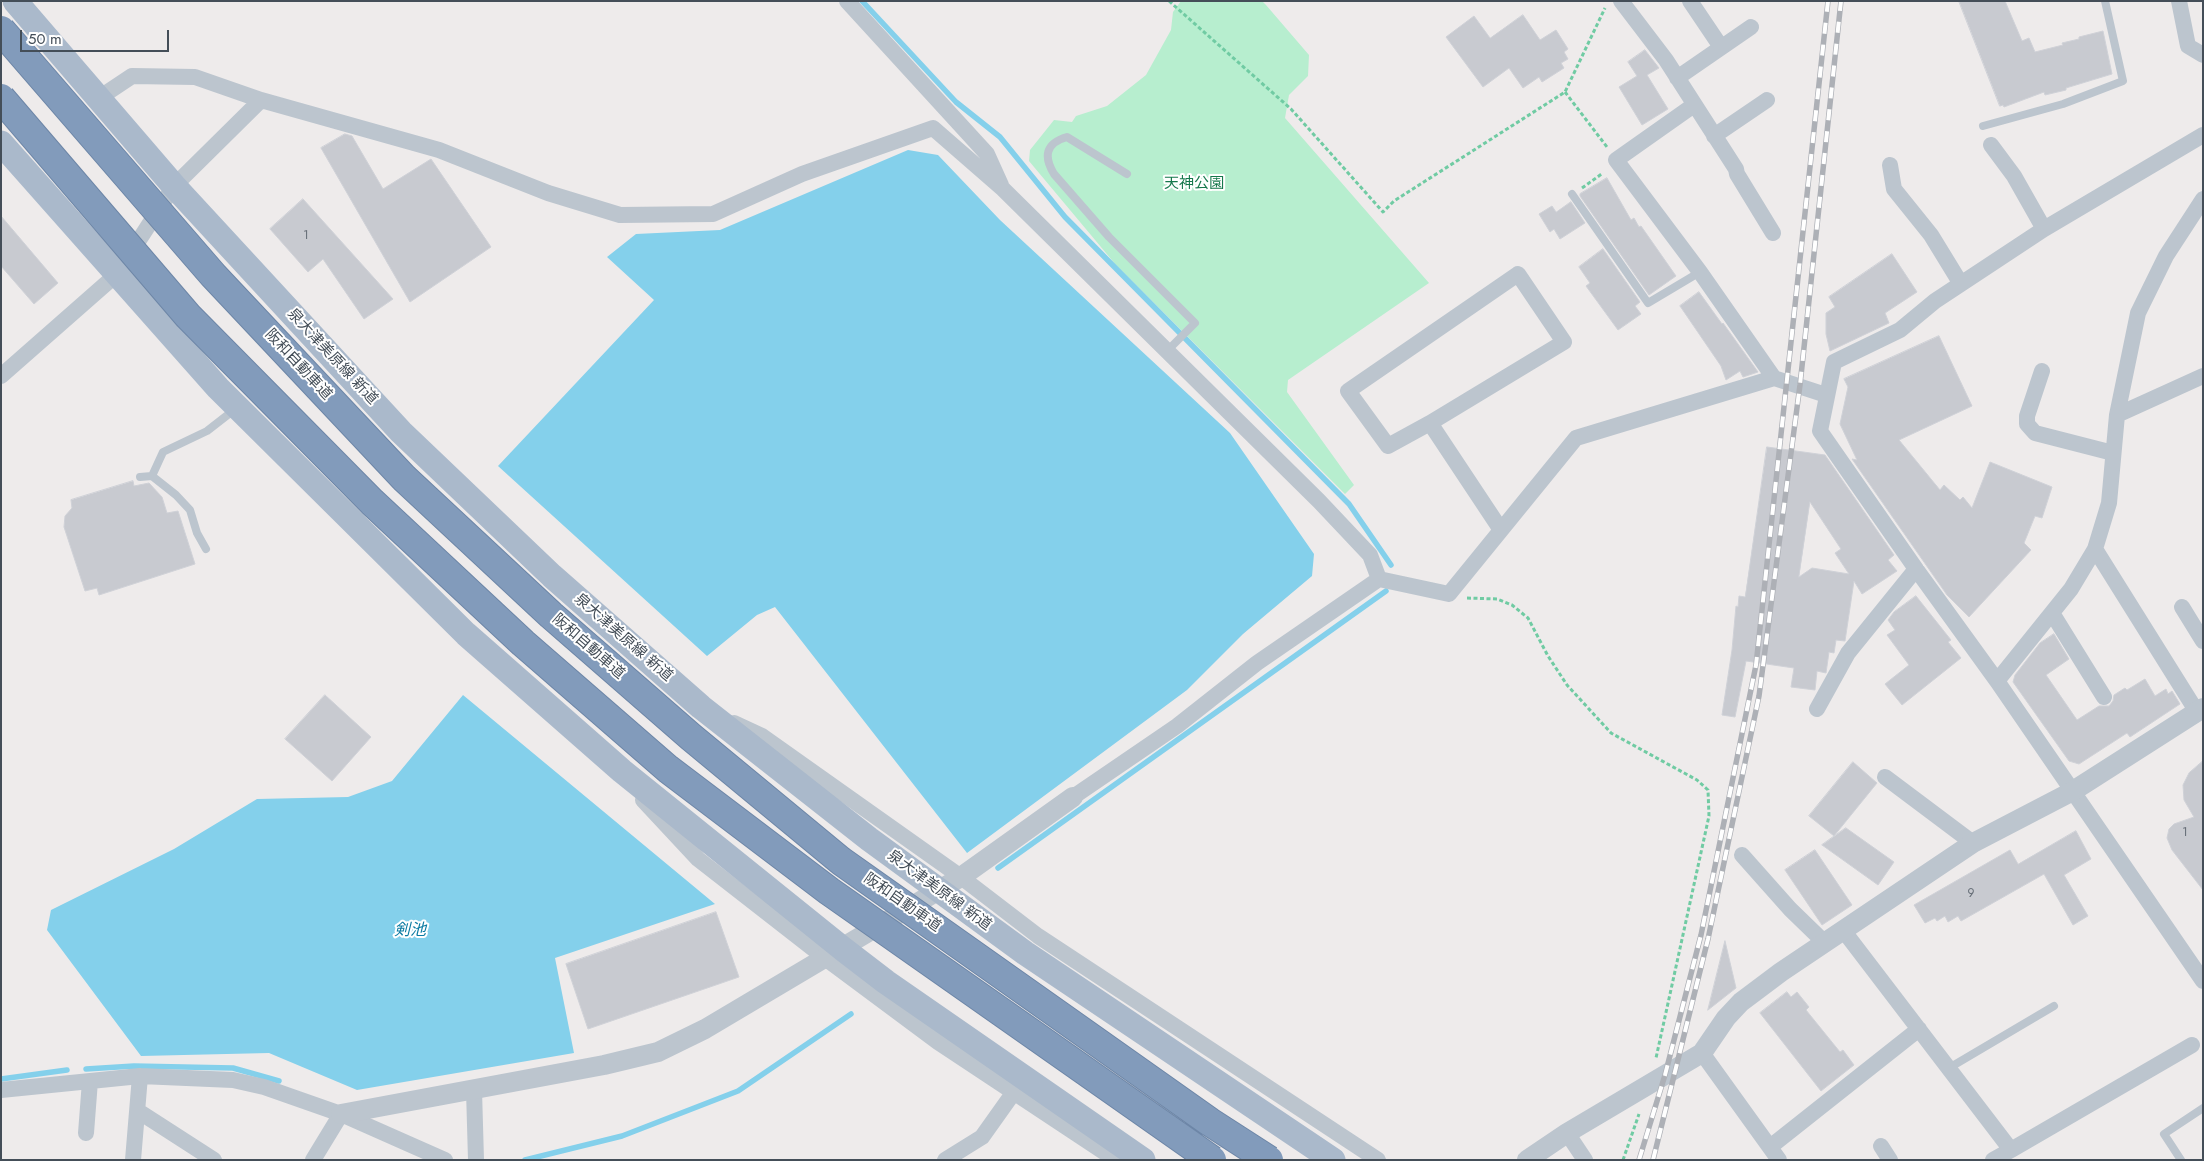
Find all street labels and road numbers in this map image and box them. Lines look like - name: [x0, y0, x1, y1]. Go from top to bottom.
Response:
- street label: 泉大津美原線 新道: [283, 305, 381, 409]
- street label: 阪和自動車道: [261, 326, 335, 404]
- street label: 泉大津美原線 新道: [570, 590, 676, 686]
- street label: 阪和自動車道: [548, 611, 628, 683]
- street label: 泉大津美原線 新道: [883, 847, 995, 935]
- street label: 阪和自動車道: [860, 870, 944, 936]

